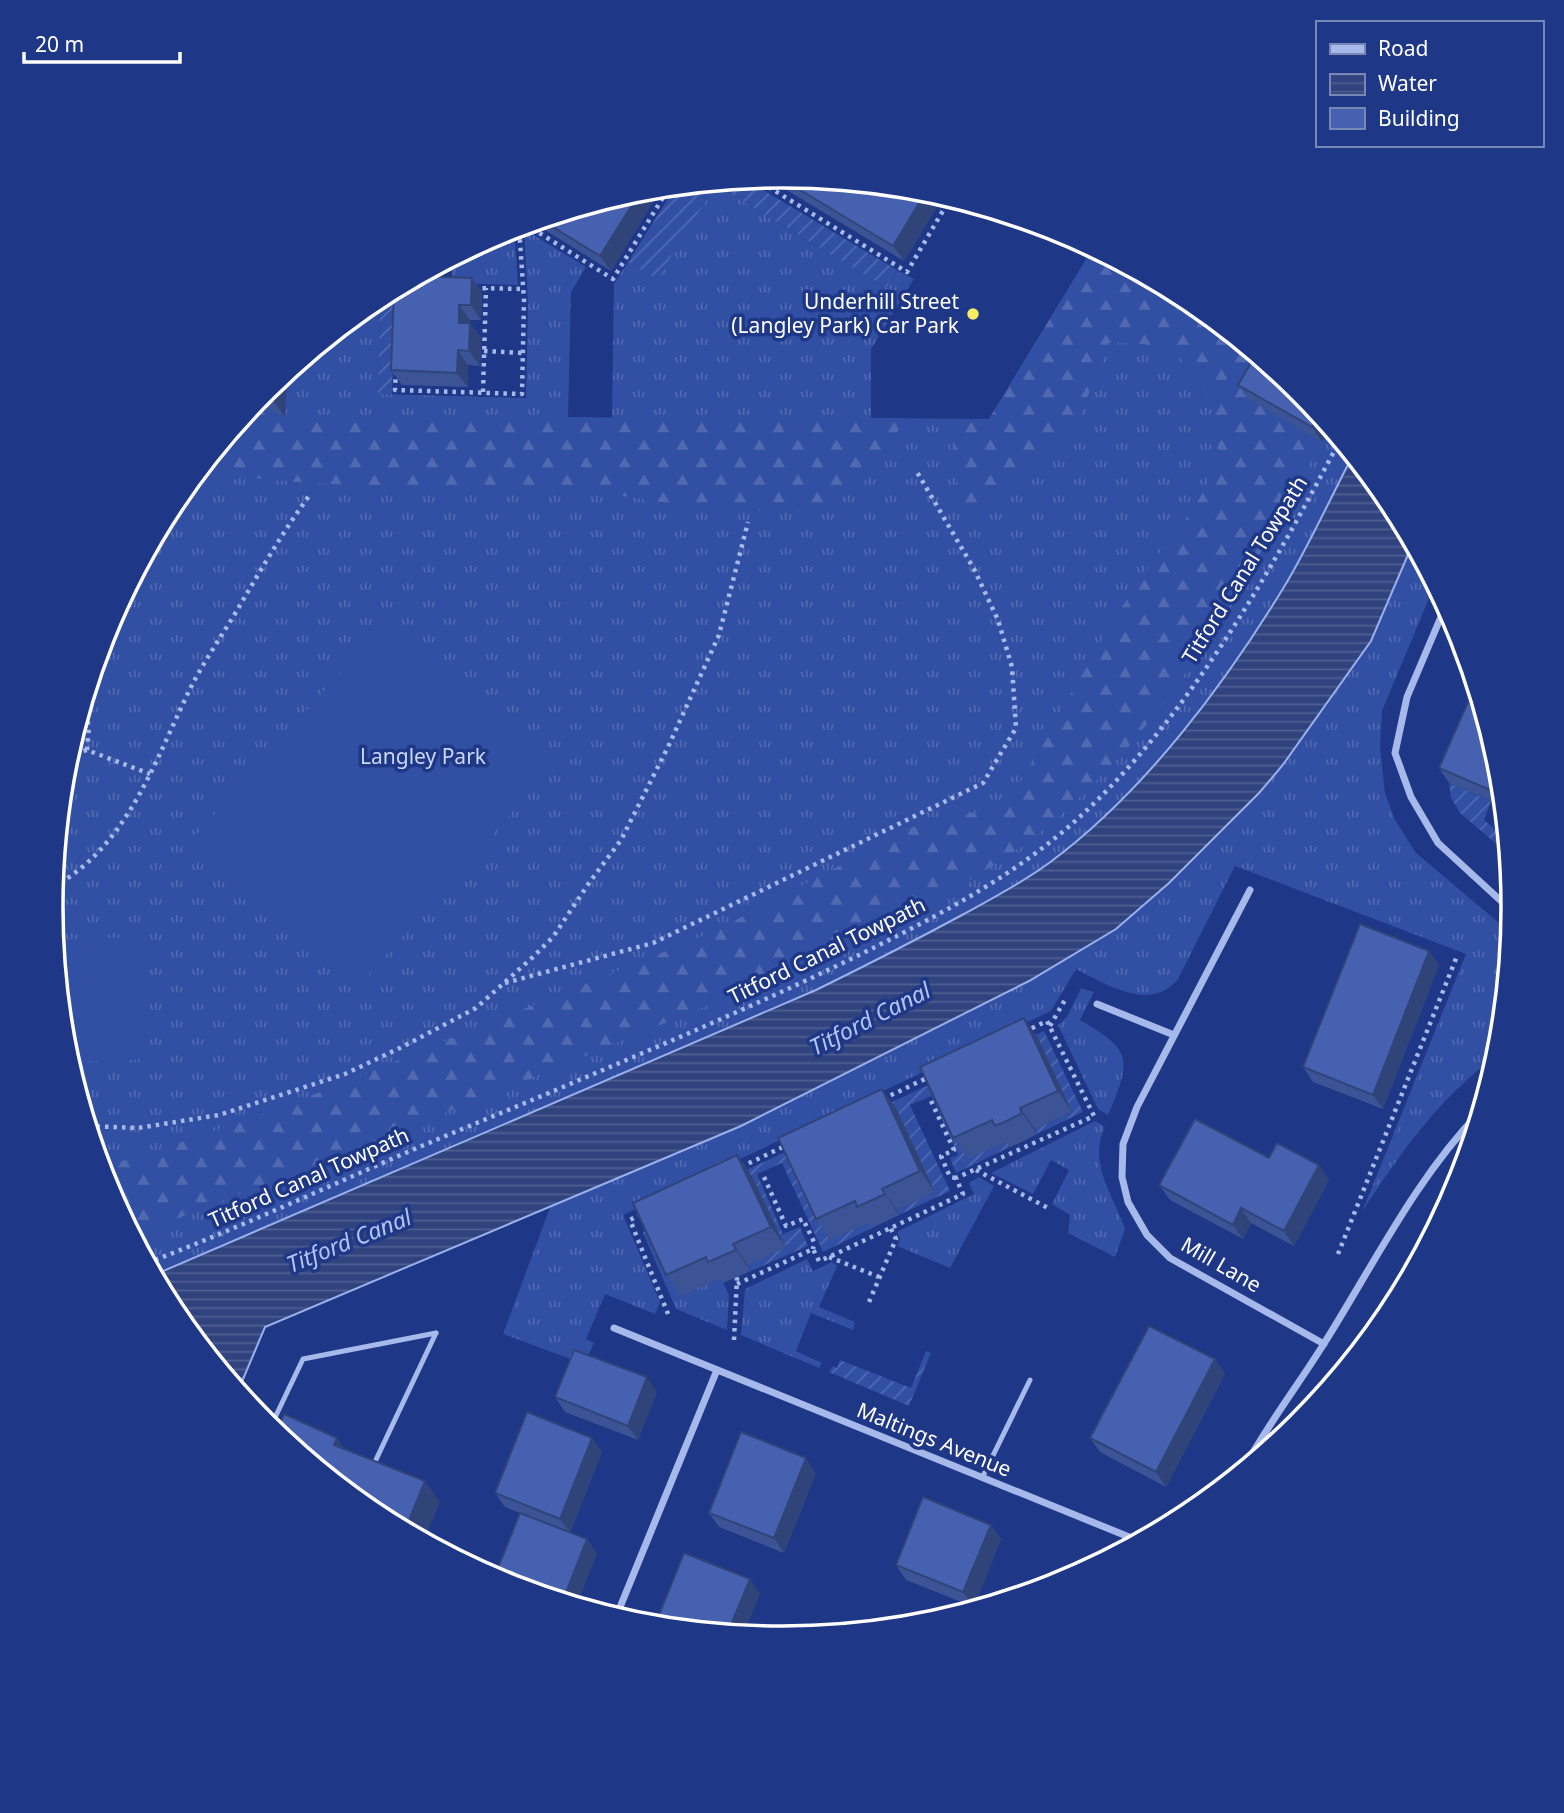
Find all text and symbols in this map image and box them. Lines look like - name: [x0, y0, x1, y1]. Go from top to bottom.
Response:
- scale bar: [24, 21, 180, 65]
- legend: [1316, 21, 1543, 147]
- text: 20 m: [35, 30, 84, 58]
- text: Road: [1378, 34, 1428, 62]
- text: Water: [1378, 69, 1437, 97]
- text: Building: [1378, 104, 1460, 132]
- place label: Underhill Street (Langley Park) Car Park: [731, 287, 960, 339]
- marker: Underhill Street (Langley Park) Car Park: [965, 306, 981, 322]
- street label: Titford Canal Towpath: [1175, 470, 1313, 669]
- park label: Langley Park: [360, 742, 487, 770]
- street label: Titford Canal Towpath: [723, 890, 930, 1010]
- water label: Titford Canal: [803, 973, 937, 1062]
- street label: Titford Canal Towpath: [204, 1120, 413, 1234]
- water label: Titford Canal: [281, 1200, 417, 1280]
- street label: Mill Lane: [1176, 1230, 1267, 1298]
- street label: Maltings Avenue: [853, 1395, 1016, 1483]

